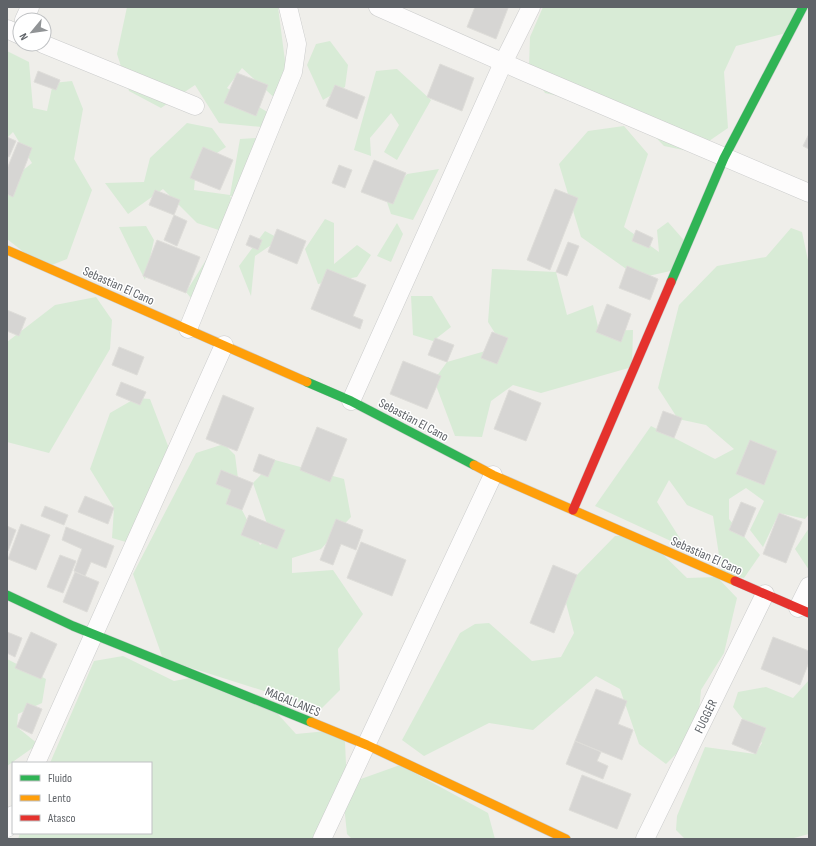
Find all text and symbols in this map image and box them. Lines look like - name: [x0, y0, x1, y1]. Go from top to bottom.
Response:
- north arrow: [12, 12, 52, 52]
- text: N: [17, 31, 31, 42]
- street label: Sebastian El Cano: [80, 263, 157, 309]
- street label: Sebastian El Cano: [376, 395, 451, 445]
- street label: Sebastian El Cano: [668, 533, 745, 579]
- street label: MAGALLANES: [263, 684, 323, 720]
- street label: FUGGER: [691, 697, 721, 736]
- legend: [12, 762, 152, 834]
- text: Fluido: [48, 771, 72, 786]
- text: Lento: [48, 791, 71, 806]
- text: Atasco: [47, 811, 75, 826]

